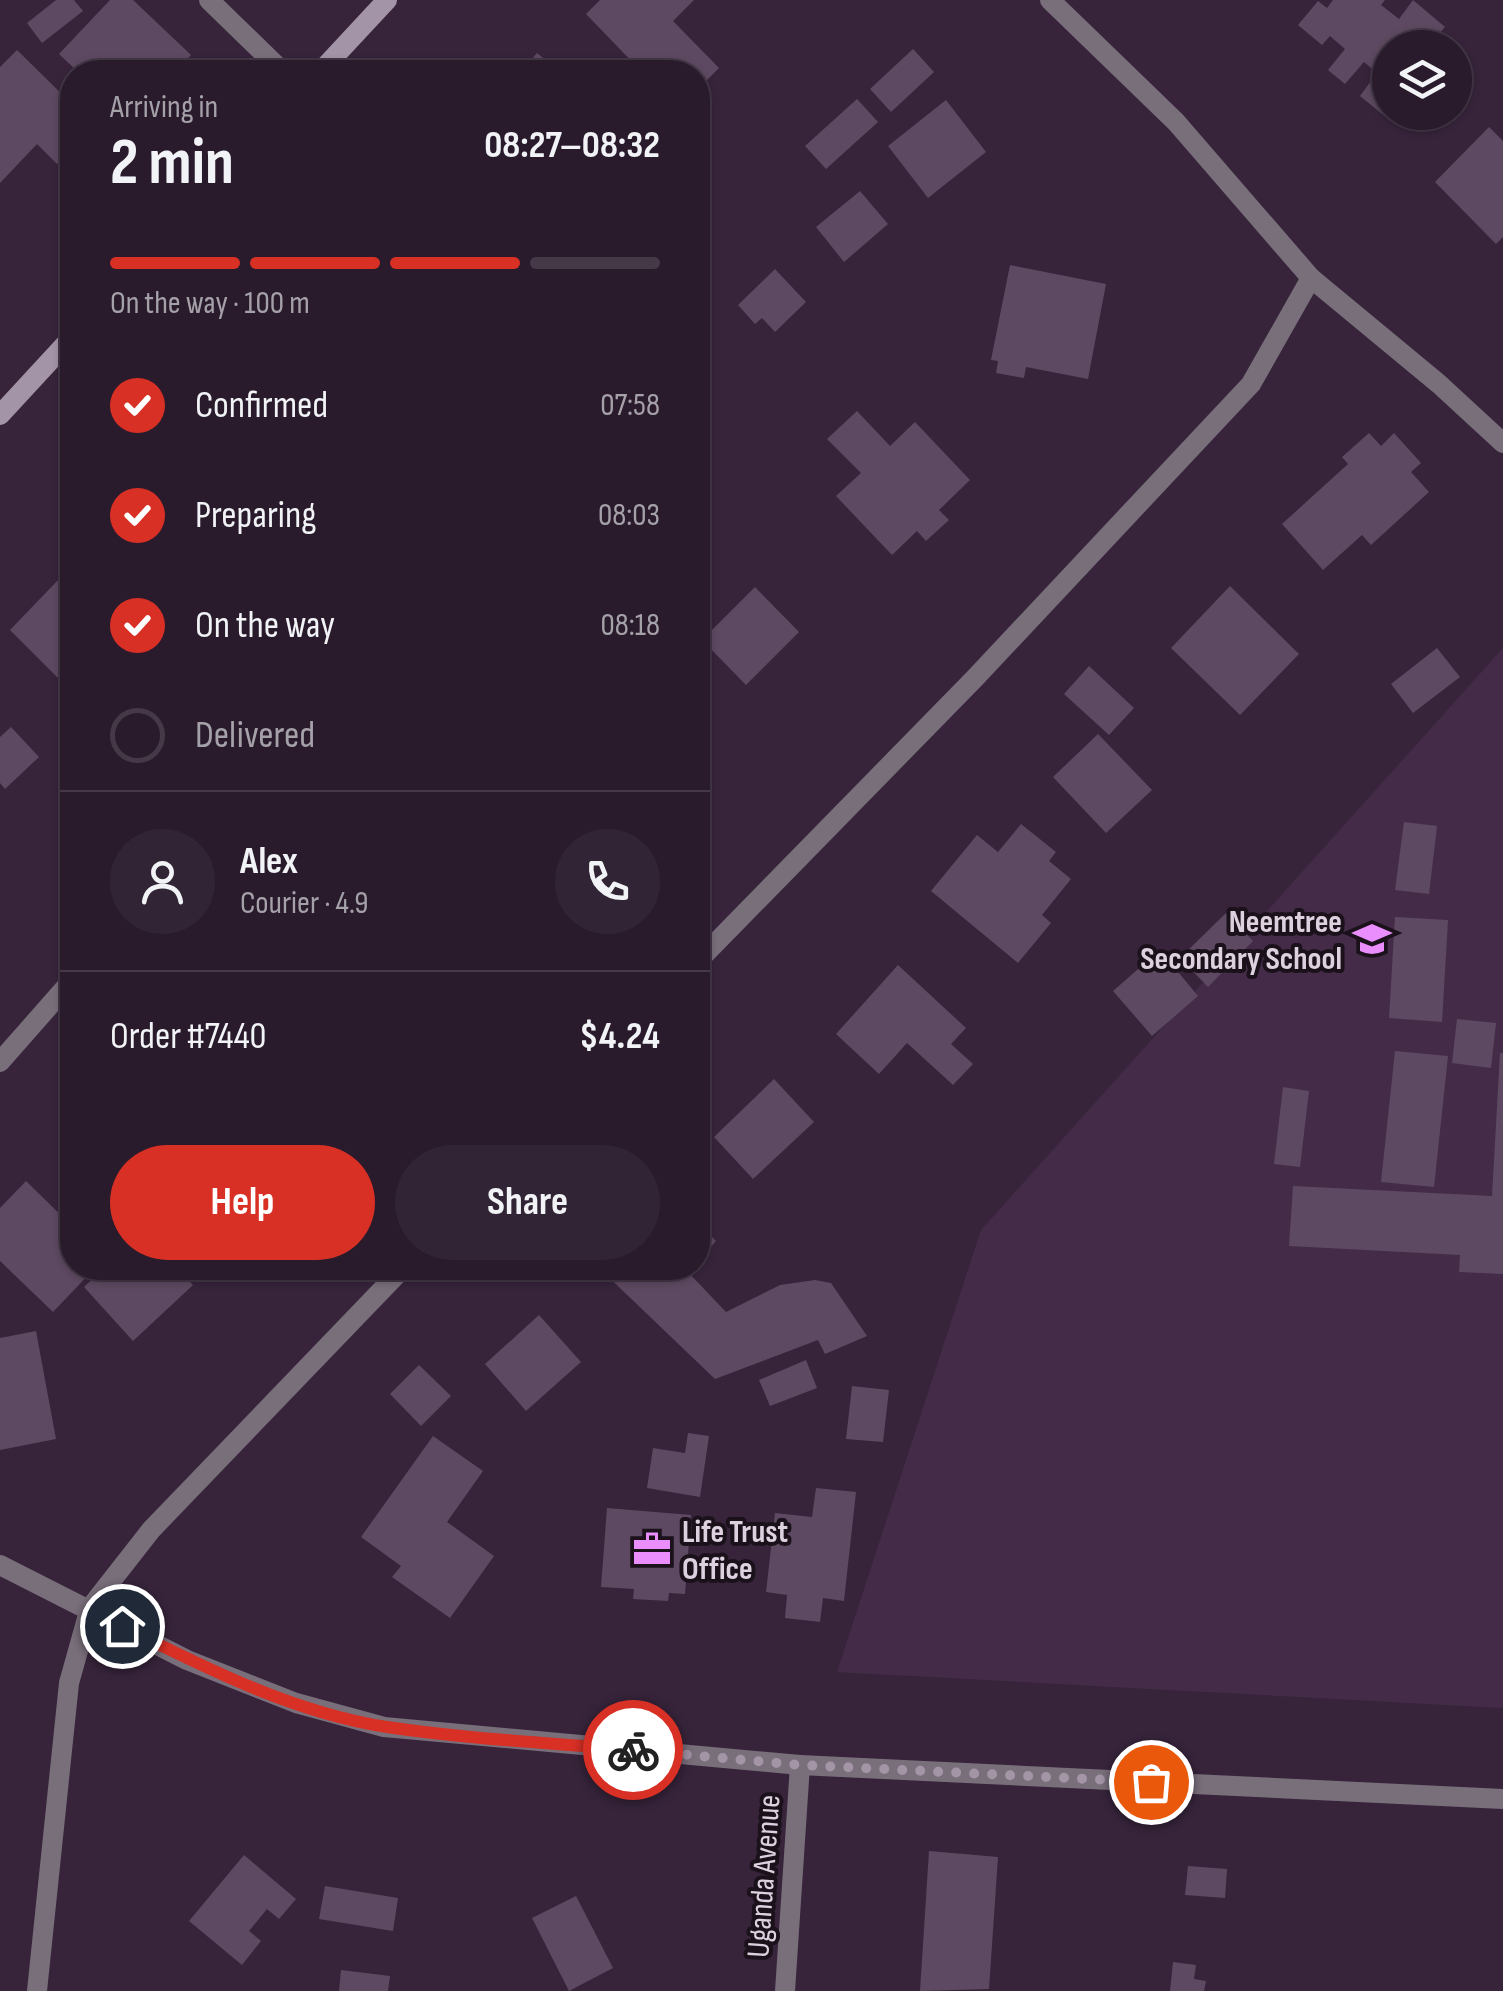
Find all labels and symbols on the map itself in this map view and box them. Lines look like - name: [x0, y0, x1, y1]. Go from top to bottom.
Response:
- place label: Neemtree Secondary School: [1140, 903, 1342, 979]
- school or university icon: Neemtree Secondary School: [1351, 918, 1393, 960]
- place label: Life Trust Office: [682, 1513, 788, 1589]
- office icon: Life Trust Office: [631, 1528, 673, 1570]
- pin: [80, 1584, 165, 1669]
- courier: [583, 1700, 683, 1800]
- pin: [1109, 1740, 1194, 1825]
- street label: Uganda Avenue: [739, 1793, 790, 1959]

